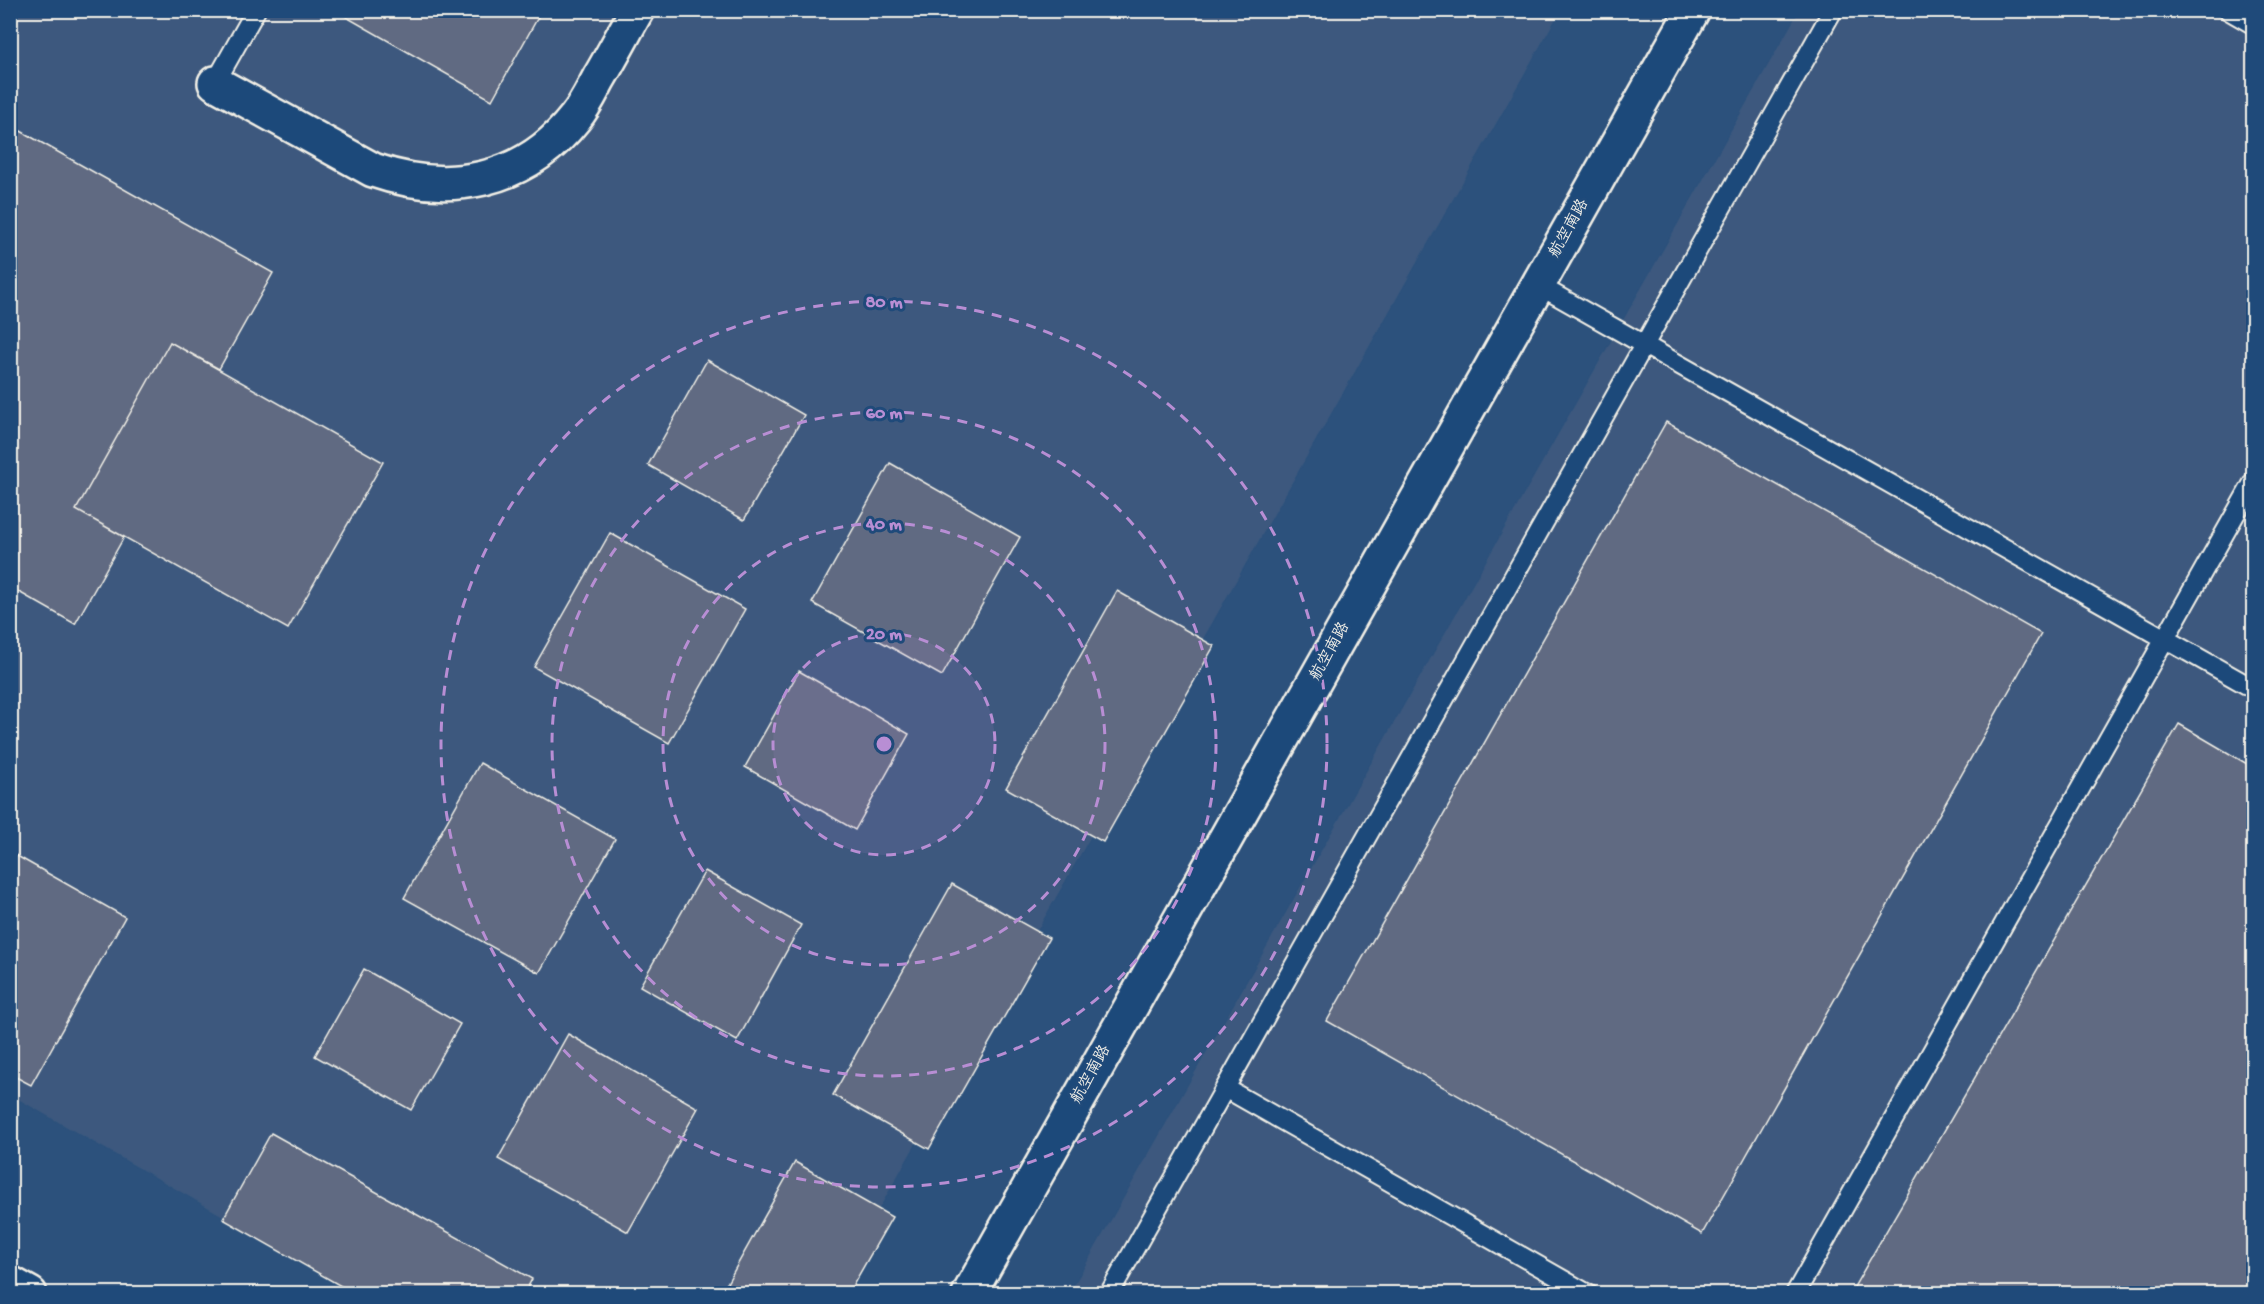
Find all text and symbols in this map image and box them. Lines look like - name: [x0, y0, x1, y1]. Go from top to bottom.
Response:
- street label: 航空南路: [1544, 195, 1594, 262]
- text: 80 m: [865, 293, 903, 314]
- text: 60 m: [866, 404, 902, 425]
- text: 40 m: [865, 515, 902, 536]
- street label: 航空南路: [1305, 618, 1355, 685]
- text: 20 m: [866, 625, 902, 646]
- centre of rings: [874, 734, 894, 754]
- street label: 航空南路: [1066, 1041, 1116, 1108]

